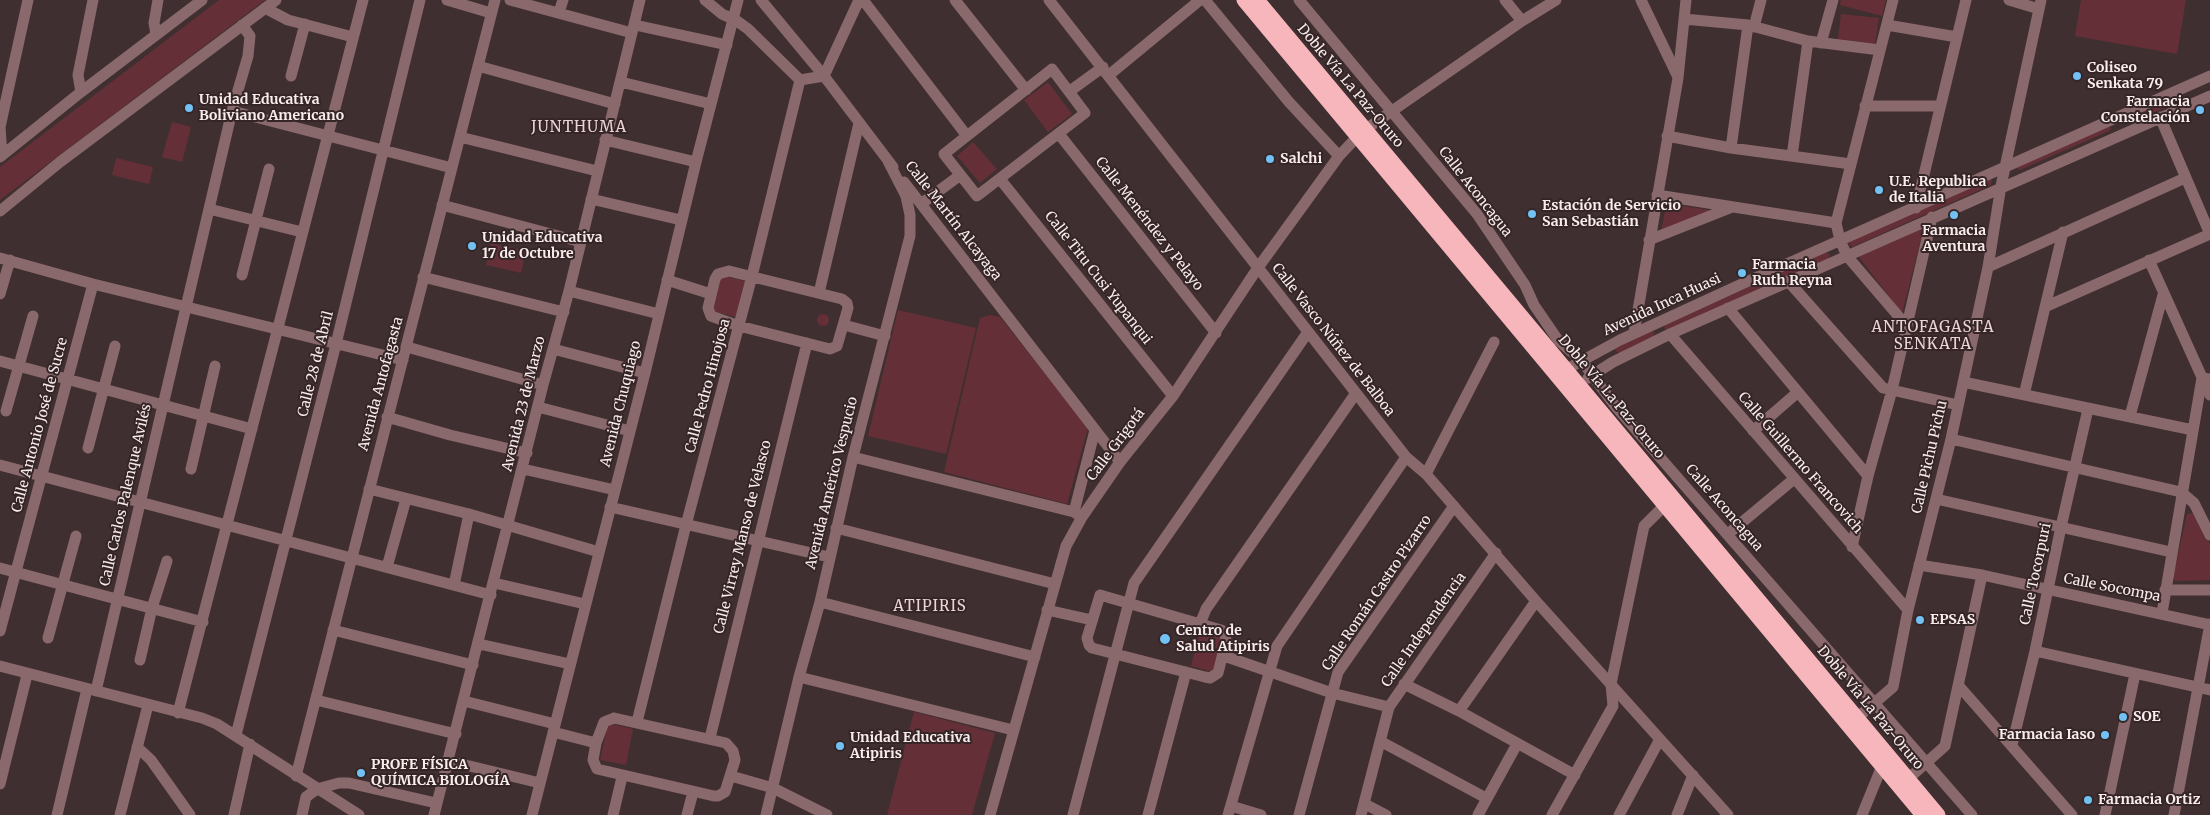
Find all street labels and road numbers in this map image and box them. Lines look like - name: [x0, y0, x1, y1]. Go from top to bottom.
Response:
- street label: Doble Vía La Paz-Oruro: [1293, 21, 1407, 151]
- street label: Calle Aconcagua: [1435, 144, 1515, 240]
- street label: Calle Menéndez y Pelayo: [1092, 154, 1206, 294]
- street label: Calle Martín Alcayaga: [901, 158, 1005, 284]
- street label: Calle Titu Cusi Yupanqui: [1041, 208, 1155, 348]
- street label: Calle Vasco Núñez de Balboa: [1268, 260, 1398, 420]
- street label: Avenida Inca Huasi: [1600, 270, 1724, 340]
- street label: Calle 28 de Abril: [295, 309, 337, 419]
- street label: Avenida Antofagasta: [355, 315, 407, 453]
- street label: Calle Pedro Hinojosa: [682, 317, 734, 455]
- street label: Doble Vía La Paz-Oruro: [1554, 332, 1668, 462]
- street label: Avenida 23 de Marzo: [499, 335, 549, 473]
- street label: Calle Antonio José de Sucre: [9, 336, 71, 514]
- street label: Avenida Chuquiago: [597, 339, 645, 469]
- street label: Calle Guillermo Francovich: [1734, 389, 1866, 537]
- street label: Avenida Américo Vespucio: [802, 395, 862, 571]
- street label: Calle Pichu Pichu: [1909, 399, 1951, 515]
- street label: Calle Carlos Palenque Avilés: [97, 402, 155, 588]
- street label: Calle Grigotá: [1083, 405, 1149, 485]
- street label: Calle Virrey Manso de Velasco: [711, 438, 775, 636]
- street label: Calle Aconcagua: [1682, 461, 1766, 555]
- street label: Calle Román Castro Pizarro: [1319, 512, 1435, 674]
- street label: Calle Tocorpuri: [2017, 522, 2055, 626]
- street label: Calle Independencia: [1378, 569, 1470, 691]
- street label: Calle Socompa: [2062, 570, 2162, 606]
- street label: Doble Vía La Paz-Oruro: [1813, 643, 1927, 773]

